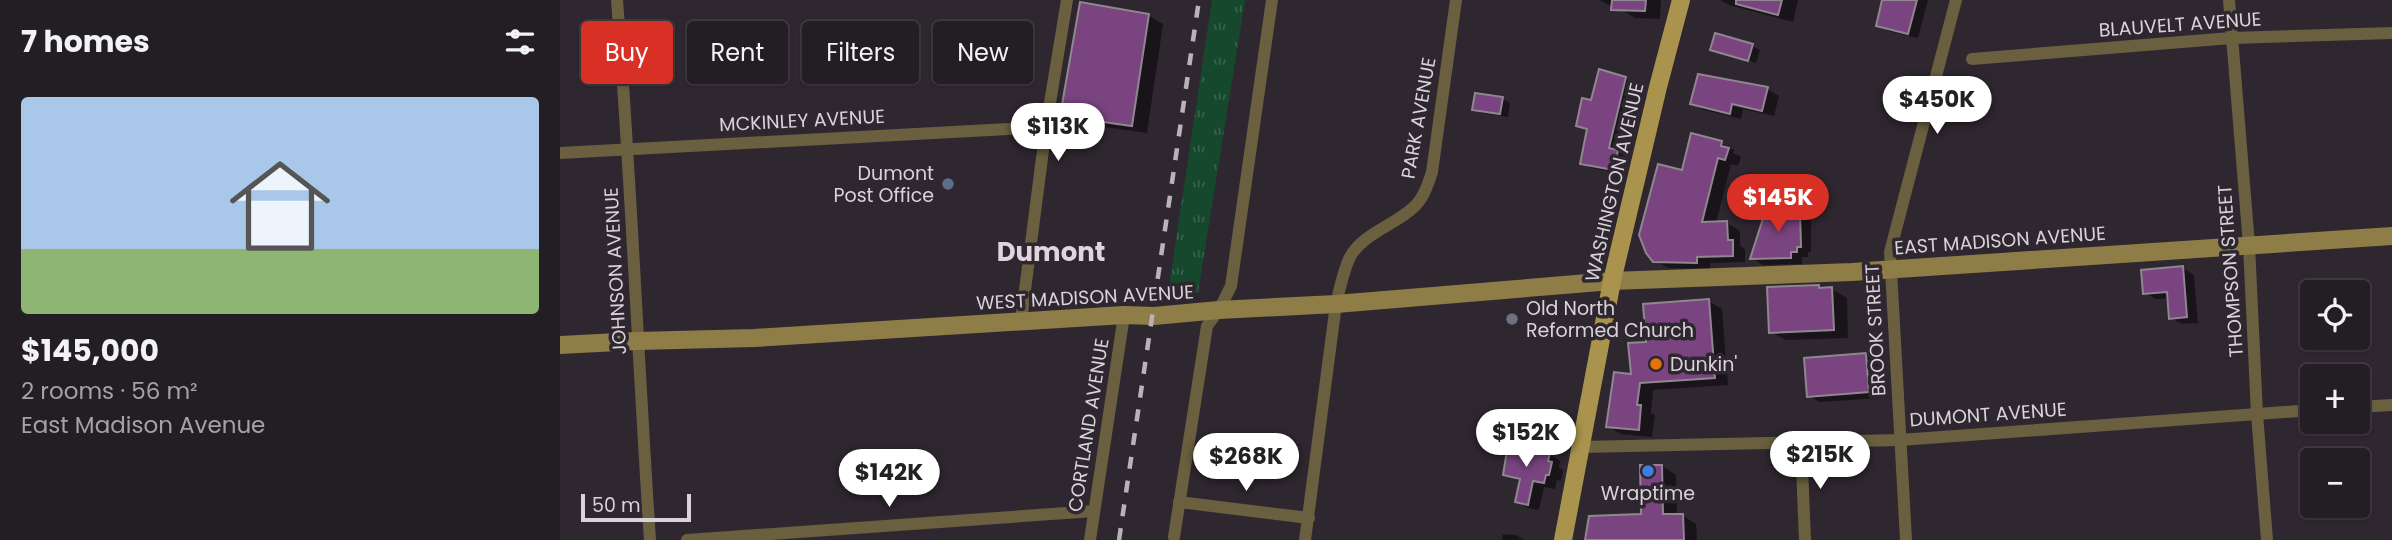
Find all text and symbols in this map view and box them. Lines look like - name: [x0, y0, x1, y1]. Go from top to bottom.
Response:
- street label: BLAUVELT AVENUE: [2098, 5, 2262, 44]
- text: 7 homes: [21, 20, 150, 63]
- chip: Buy: [581, 21, 673, 84]
- chip: Rent: [687, 21, 788, 84]
- chip: Filters: [802, 21, 919, 84]
- chip: New: [933, 21, 1033, 84]
- icon: filters: [501, 23, 539, 61]
- street label: PARK AVENUE: [1395, 55, 1442, 181]
- pin: $450K: [1888, 76, 1986, 136]
- street label: WASHINGTON AVENUE: [1578, 80, 1651, 284]
- text: $450K: [1899, 83, 1975, 115]
- street label: MCKINLEY AVENUE: [718, 103, 886, 138]
- pin: $113K: [1009, 104, 1107, 163]
- text: $113K: [1027, 110, 1089, 142]
- icon: home: [217, 143, 343, 269]
- place label: Dumont Post Office: [834, 160, 934, 209]
- pin: $145K: [1729, 174, 1827, 234]
- marker: Dumont Post Office: [940, 176, 956, 192]
- text: $145K: [1743, 181, 1813, 213]
- street label: THOMPSON STREET: [2211, 184, 2250, 358]
- street label: JOHNSON AVENUE: [598, 187, 633, 355]
- street label: EAST MADISON AVENUE: [1893, 220, 2107, 261]
- district label: Dumont: [997, 234, 1105, 270]
- street label: BROOK STREET: [1859, 263, 1892, 397]
- street label: WEST MADISON AVENUE: [976, 278, 1195, 317]
- map controls: [2300, 280, 2370, 518]
- button: locate: [2300, 280, 2370, 350]
- place label: Old North Reformed Church: [1526, 295, 1694, 344]
- marker: Old North Reformed Church: [1504, 311, 1520, 327]
- text: $145,000: [21, 329, 159, 372]
- street label: CORTLAND AVENUE: [1061, 336, 1116, 514]
- place label: Dunkin': [1670, 351, 1737, 378]
- marker: Dunkin': [1648, 356, 1664, 372]
- button: +: [2300, 364, 2370, 434]
- text: 2 rooms · 56 m²: [21, 375, 198, 407]
- street label: DUMONT AVENUE: [1908, 396, 2068, 433]
- text: East Madison Avenue: [21, 409, 265, 441]
- pin: $152K: [1477, 410, 1575, 469]
- text: $152K: [1492, 416, 1560, 448]
- pin: $215K: [1771, 432, 1869, 491]
- pin: $268K: [1197, 434, 1295, 493]
- text: $215K: [1786, 438, 1854, 470]
- text: $268K: [1209, 440, 1283, 472]
- button: −: [2300, 448, 2370, 518]
- pin: $142K: [840, 449, 938, 509]
- text: $142K: [855, 456, 923, 488]
- marker: Wraptime: [1640, 463, 1656, 479]
- place label: Wraptime: [1601, 480, 1695, 507]
- scale bar: [581, 491, 691, 523]
- text: 50 m: [592, 492, 641, 519]

